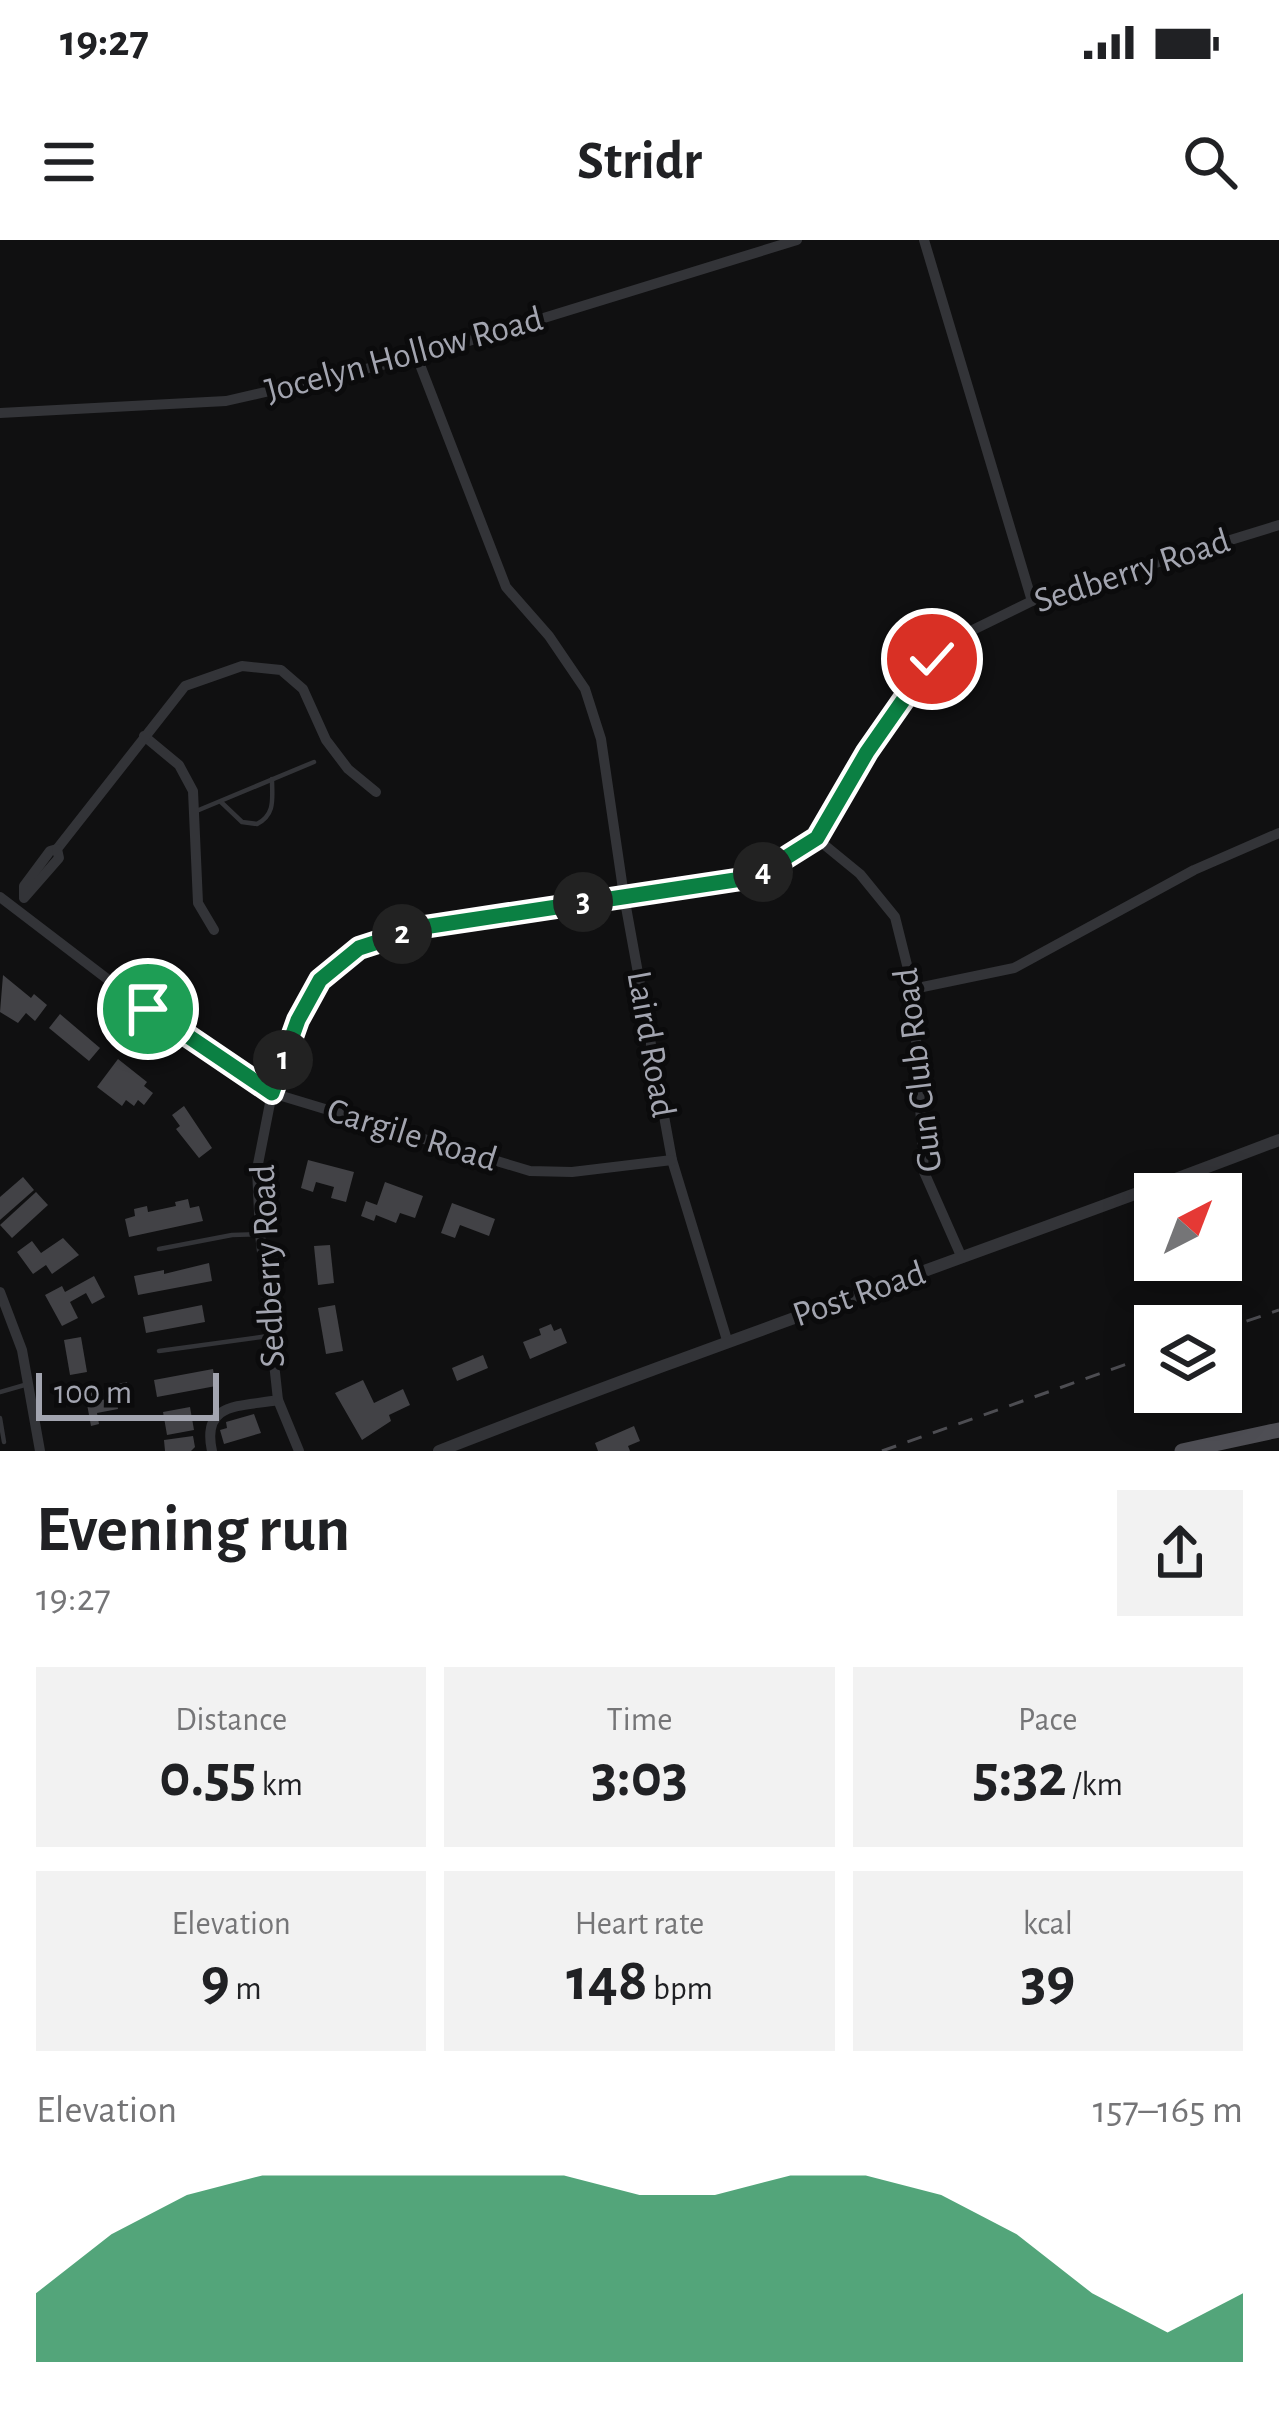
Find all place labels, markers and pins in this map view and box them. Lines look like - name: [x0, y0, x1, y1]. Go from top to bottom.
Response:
- pin: [881, 608, 983, 710]
- pin: 4: [733, 842, 793, 902]
- pin: 3: [553, 872, 613, 932]
- pin: 2: [372, 904, 432, 964]
- pin: [97, 958, 199, 1060]
- pin: 1: [253, 1030, 313, 1090]

